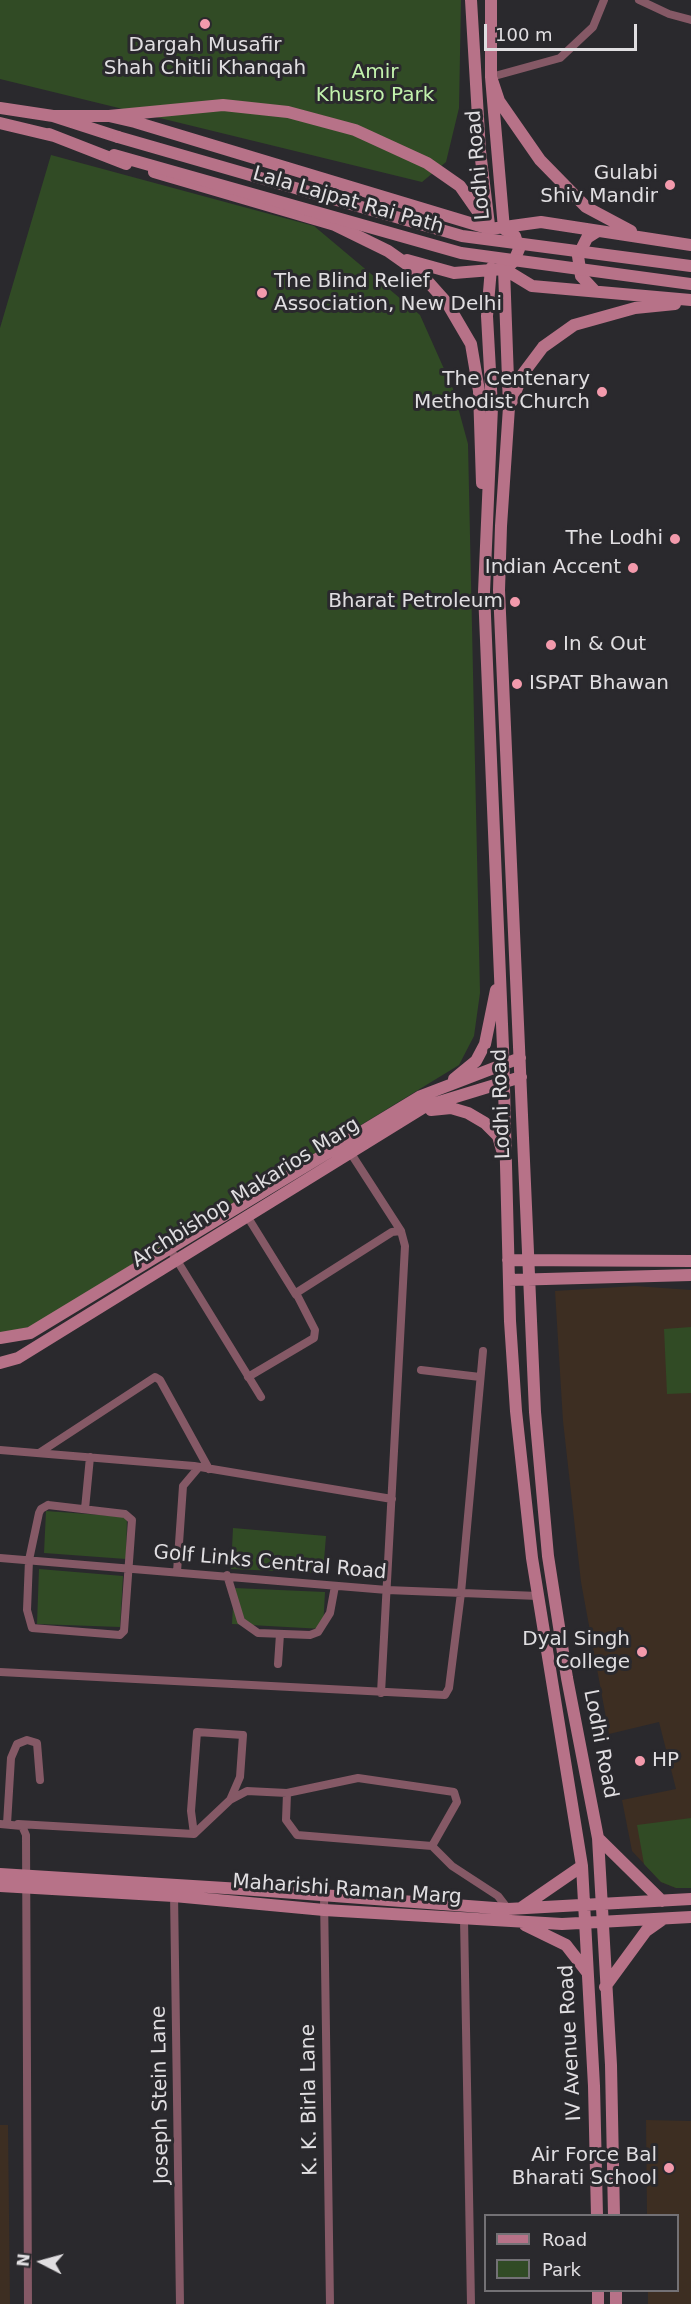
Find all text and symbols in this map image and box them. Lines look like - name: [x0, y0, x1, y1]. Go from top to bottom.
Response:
- scale bar: [487, 12, 640, 50]
- marker: Dargah Musafir Shah Chitli Khanqah: [198, 17, 212, 31]
- text: 100 m: [495, 24, 553, 45]
- place label: Dargah Musafir Shah Chitli Khanqah: [104, 34, 306, 81]
- park label: Amir Khusro Park: [316, 61, 434, 108]
- street label: Lodhi Road: [462, 109, 496, 221]
- street label: Lala Lajpat Rai Path: [250, 162, 446, 240]
- place label: Gulabi Shiv Mandir: [540, 162, 658, 209]
- marker: Gulabi Shiv Mandir: [663, 178, 677, 192]
- place label: The Blind Relief Association, New Delhi: [274, 270, 502, 317]
- marker: The Blind Relief Association, New Delhi: [255, 286, 269, 300]
- place label: The Centenary Methodist Church: [414, 368, 590, 415]
- marker: The Centenary Methodist Church: [595, 385, 609, 399]
- place label: The Lodhi: [565, 527, 663, 551]
- marker: The Lodhi: [668, 532, 682, 546]
- place label: Indian Accent: [485, 556, 621, 580]
- marker: Indian Accent: [626, 561, 640, 575]
- place label: Bharat Petroleum: [328, 590, 503, 614]
- marker: Bharat Petroleum: [508, 595, 522, 609]
- place label: In & Out: [563, 633, 646, 657]
- marker: In & Out: [544, 638, 558, 652]
- place label: ISPAT Bhawan: [529, 672, 669, 696]
- marker: ISPAT Bhawan: [510, 677, 524, 691]
- street label: Lodhi Road: [488, 1048, 516, 1160]
- street label: Archbishop Makarios Marg: [128, 1113, 364, 1273]
- street label: Golf Links Central Road: [153, 1541, 387, 1585]
- place label: Dyal Singh College: [522, 1628, 630, 1675]
- marker: Dyal Singh College: [635, 1645, 649, 1659]
- street label: Lodhi Road: [578, 1687, 622, 1801]
- place label: HP: [652, 1749, 679, 1773]
- marker: HP: [633, 1754, 647, 1768]
- street label: Maharishi Raman Marg: [232, 1870, 462, 1910]
- street label: IV Avenue Road: [555, 1964, 587, 2122]
- street label: Joseph Stein Lane: [147, 2006, 175, 2184]
- street label: K. K. Birla Lane: [297, 2024, 323, 2176]
- place label: Air Force Bal Bharati School: [512, 2144, 657, 2191]
- marker: Air Force Bal Bharati School: [662, 2161, 676, 2175]
- legend: [484, 2214, 679, 2292]
- text: Road: [542, 2229, 587, 2250]
- north arrow: [12, 2232, 72, 2292]
- text: N: [13, 2252, 34, 2268]
- text: Park: [542, 2259, 581, 2280]

